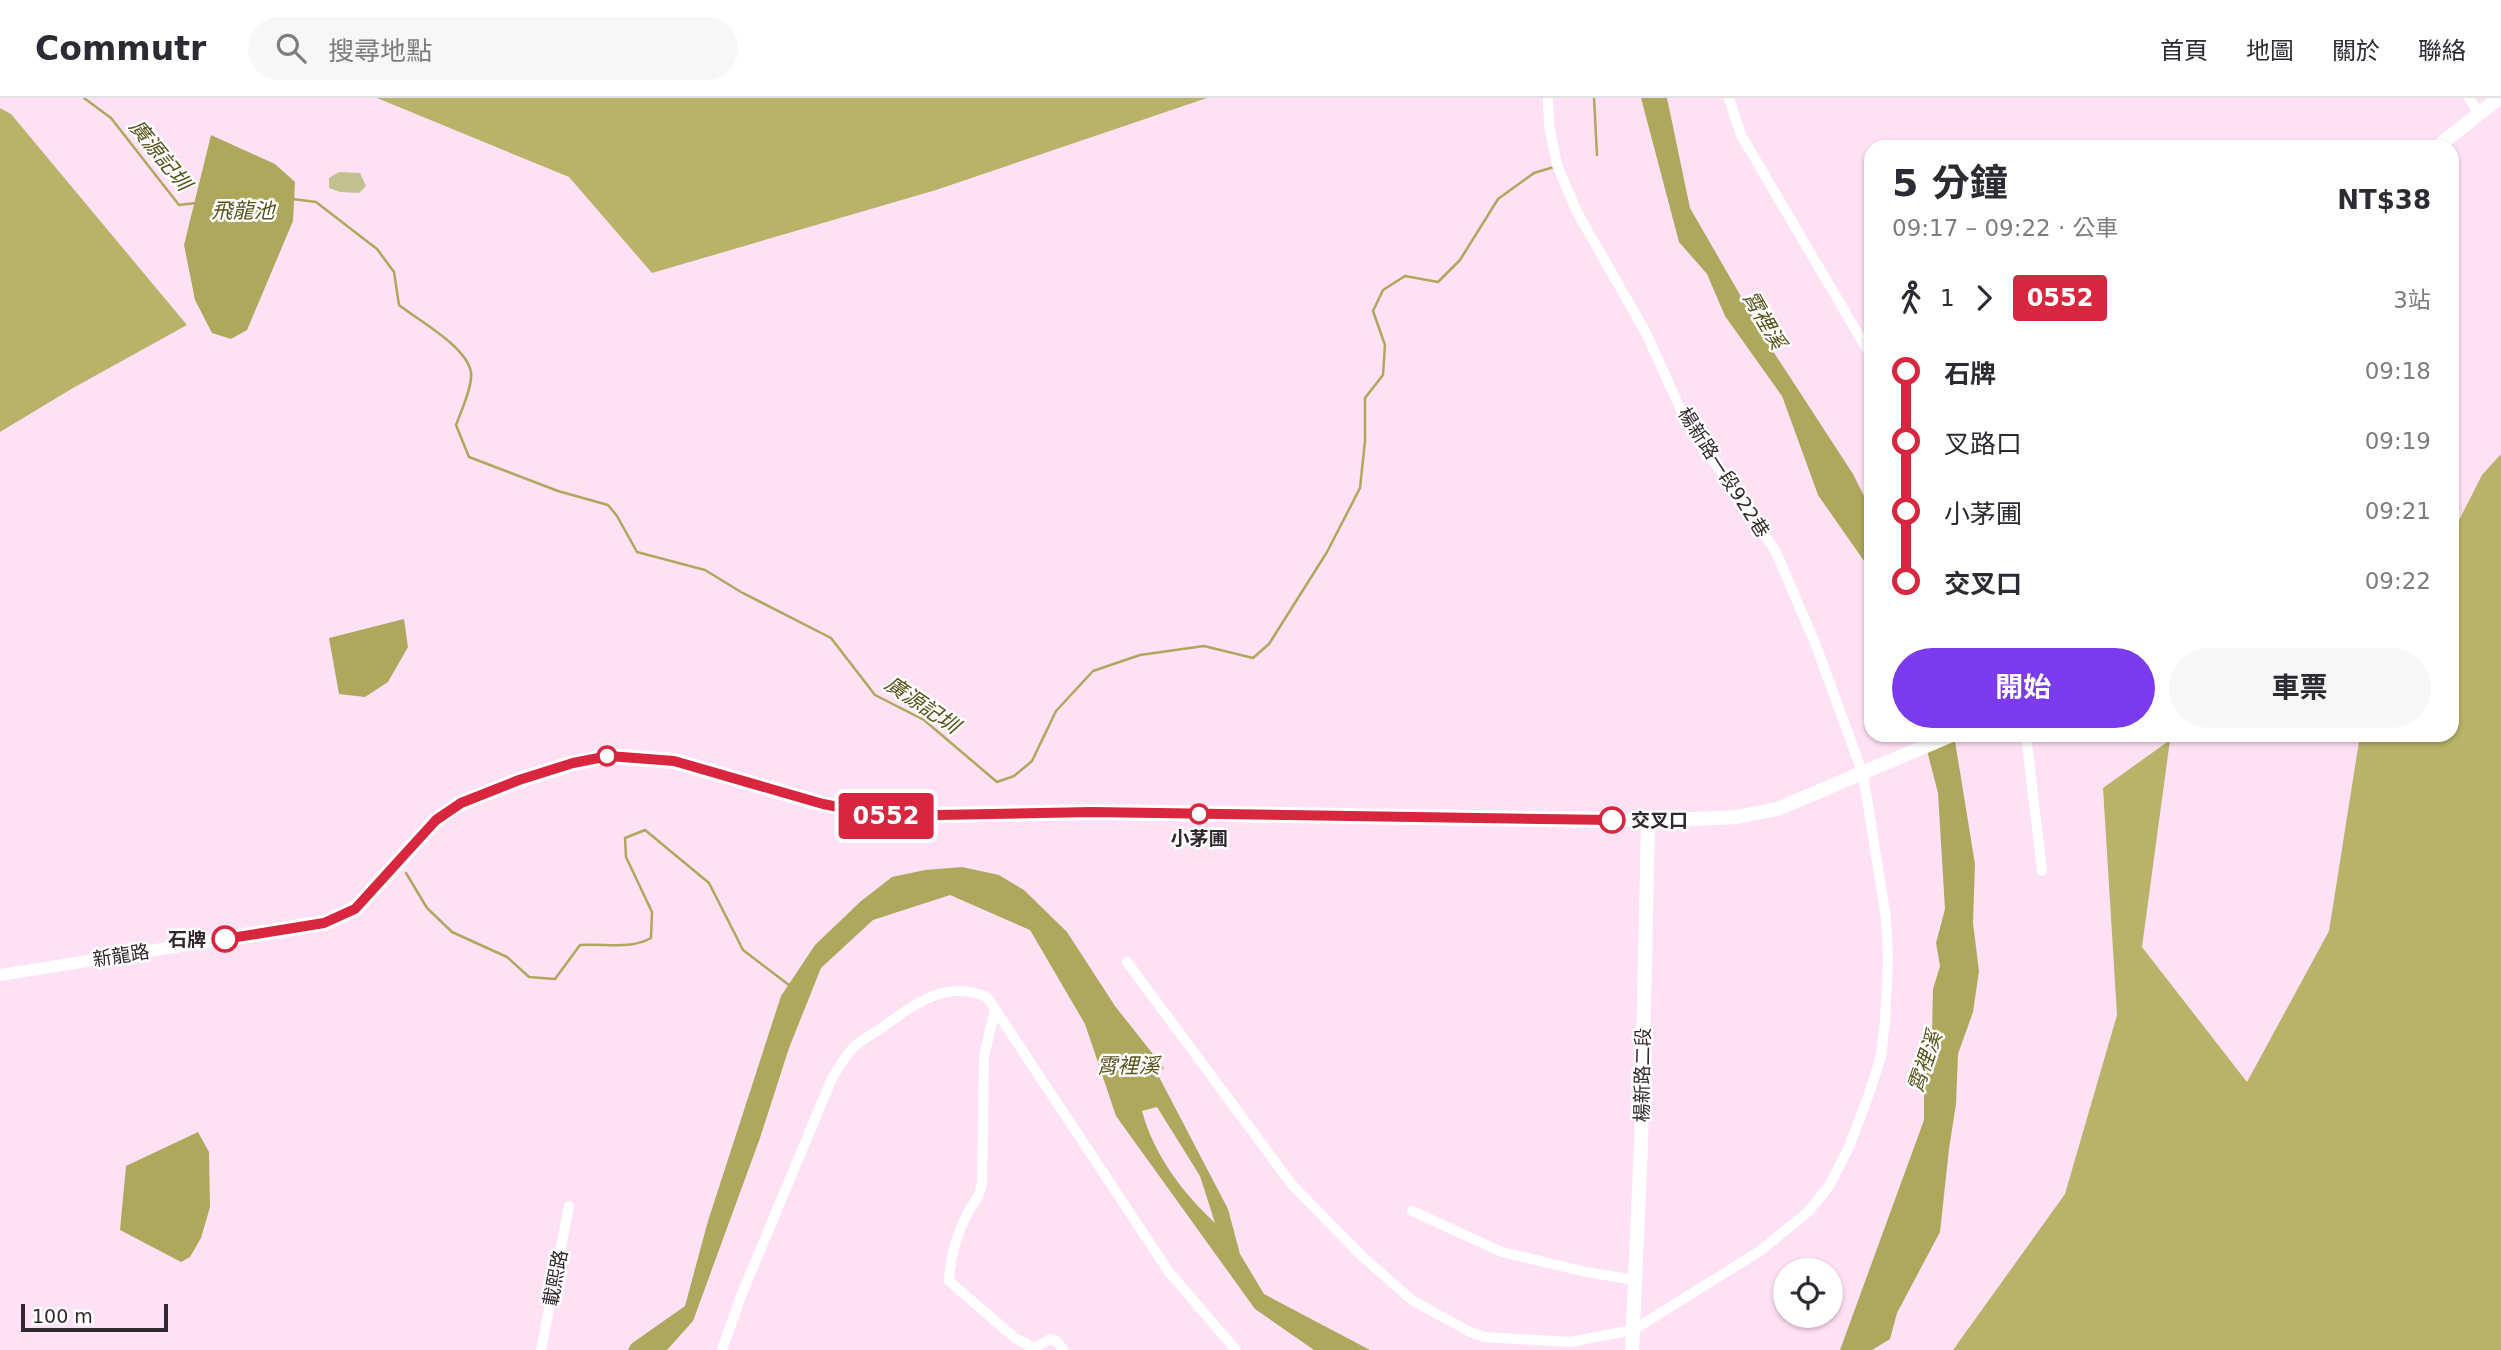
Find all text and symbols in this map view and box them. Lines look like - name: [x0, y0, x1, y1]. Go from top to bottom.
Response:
- search box: [248, 17, 738, 80]
- text: Commutr: [35, 29, 206, 68]
- icon: search: [272, 29, 310, 67]
- text: 搜尋地點: [328, 36, 432, 66]
- text: 首頁: [2160, 37, 2208, 65]
- text: 地圖: [2246, 37, 2294, 65]
- text: 關於: [2332, 37, 2380, 65]
- text: 聯絡: [2418, 37, 2466, 65]
- water label: 廣源記圳: [124, 115, 198, 198]
- text: 5 分鐘: [1892, 161, 2008, 205]
- text: NT$38: [2337, 185, 2431, 215]
- water label: 飛龍池: [212, 199, 276, 223]
- text: 09:17 – 09:22 · 公車: [1892, 215, 2119, 241]
- icon: walk: [1892, 279, 1930, 317]
- icon: forward: [1965, 279, 2003, 317]
- text: 0552: [2027, 284, 2093, 312]
- text: 1: [1940, 285, 1955, 311]
- water label: 霄裡溪: [1738, 287, 1792, 356]
- text: 3站: [2393, 287, 2431, 313]
- text: 09:18: [2365, 358, 2431, 384]
- text: 石牌: [1944, 359, 1996, 389]
- street label: 楊新路一段922巷: [1674, 403, 1774, 541]
- text: 09:19: [2365, 428, 2431, 454]
- text: 叉路口: [1944, 429, 2022, 459]
- text: 09:21: [2365, 498, 2431, 524]
- text: 小茅圃: [1944, 499, 2022, 529]
- text: 09:22: [2365, 568, 2431, 594]
- text: 交叉口: [1944, 569, 2022, 599]
- button: 開始: [1892, 648, 2155, 728]
- button: 車票: [2169, 648, 2431, 728]
- water label: 廣源記圳: [880, 672, 966, 740]
- unlabelled marker: [597, 746, 617, 766]
- line badge: 0552: [837, 793, 935, 839]
- text: 0552: [853, 802, 919, 830]
- marker: 小茅圃: [1189, 804, 1209, 824]
- marker: 交叉口: [1599, 807, 1625, 833]
- place label: 交叉口: [1631, 809, 1688, 831]
- place label: 小茅圃: [1170, 827, 1228, 849]
- marker: 石牌: [212, 926, 238, 952]
- place label: 石牌: [168, 928, 206, 950]
- street label: 新龍路: [91, 940, 151, 970]
- water label: 霄裡溪: [1903, 1025, 1948, 1096]
- street label: 楊新路二段: [1630, 1027, 1654, 1123]
- water label: 霄裡溪: [1097, 1054, 1162, 1078]
- street label: 載熙路: [539, 1248, 571, 1308]
- map controls: [1773, 1258, 1843, 1328]
- button: locate: [1773, 1258, 1843, 1328]
- scale bar: [21, 1301, 168, 1333]
- text: 100 m: [32, 1305, 93, 1327]

